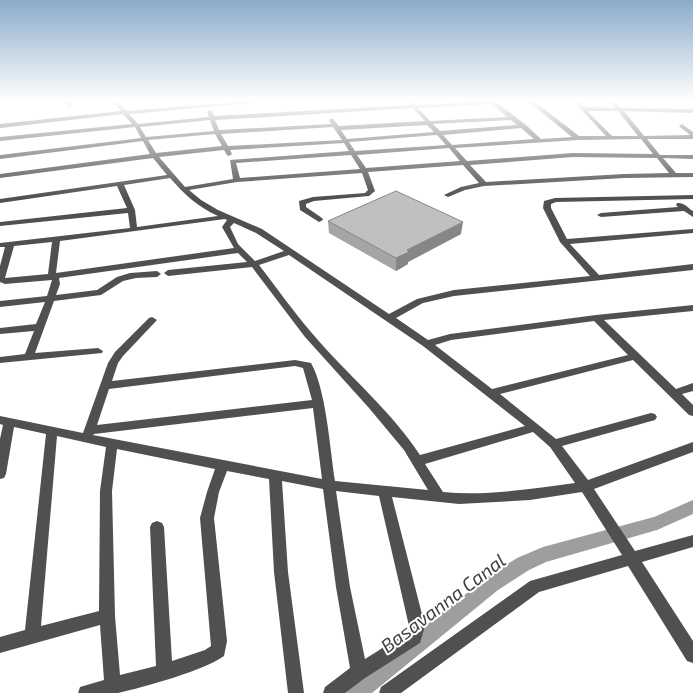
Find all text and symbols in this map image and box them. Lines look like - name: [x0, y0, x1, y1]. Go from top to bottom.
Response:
- water label: Basavanna Canal: [376, 548, 510, 657]

